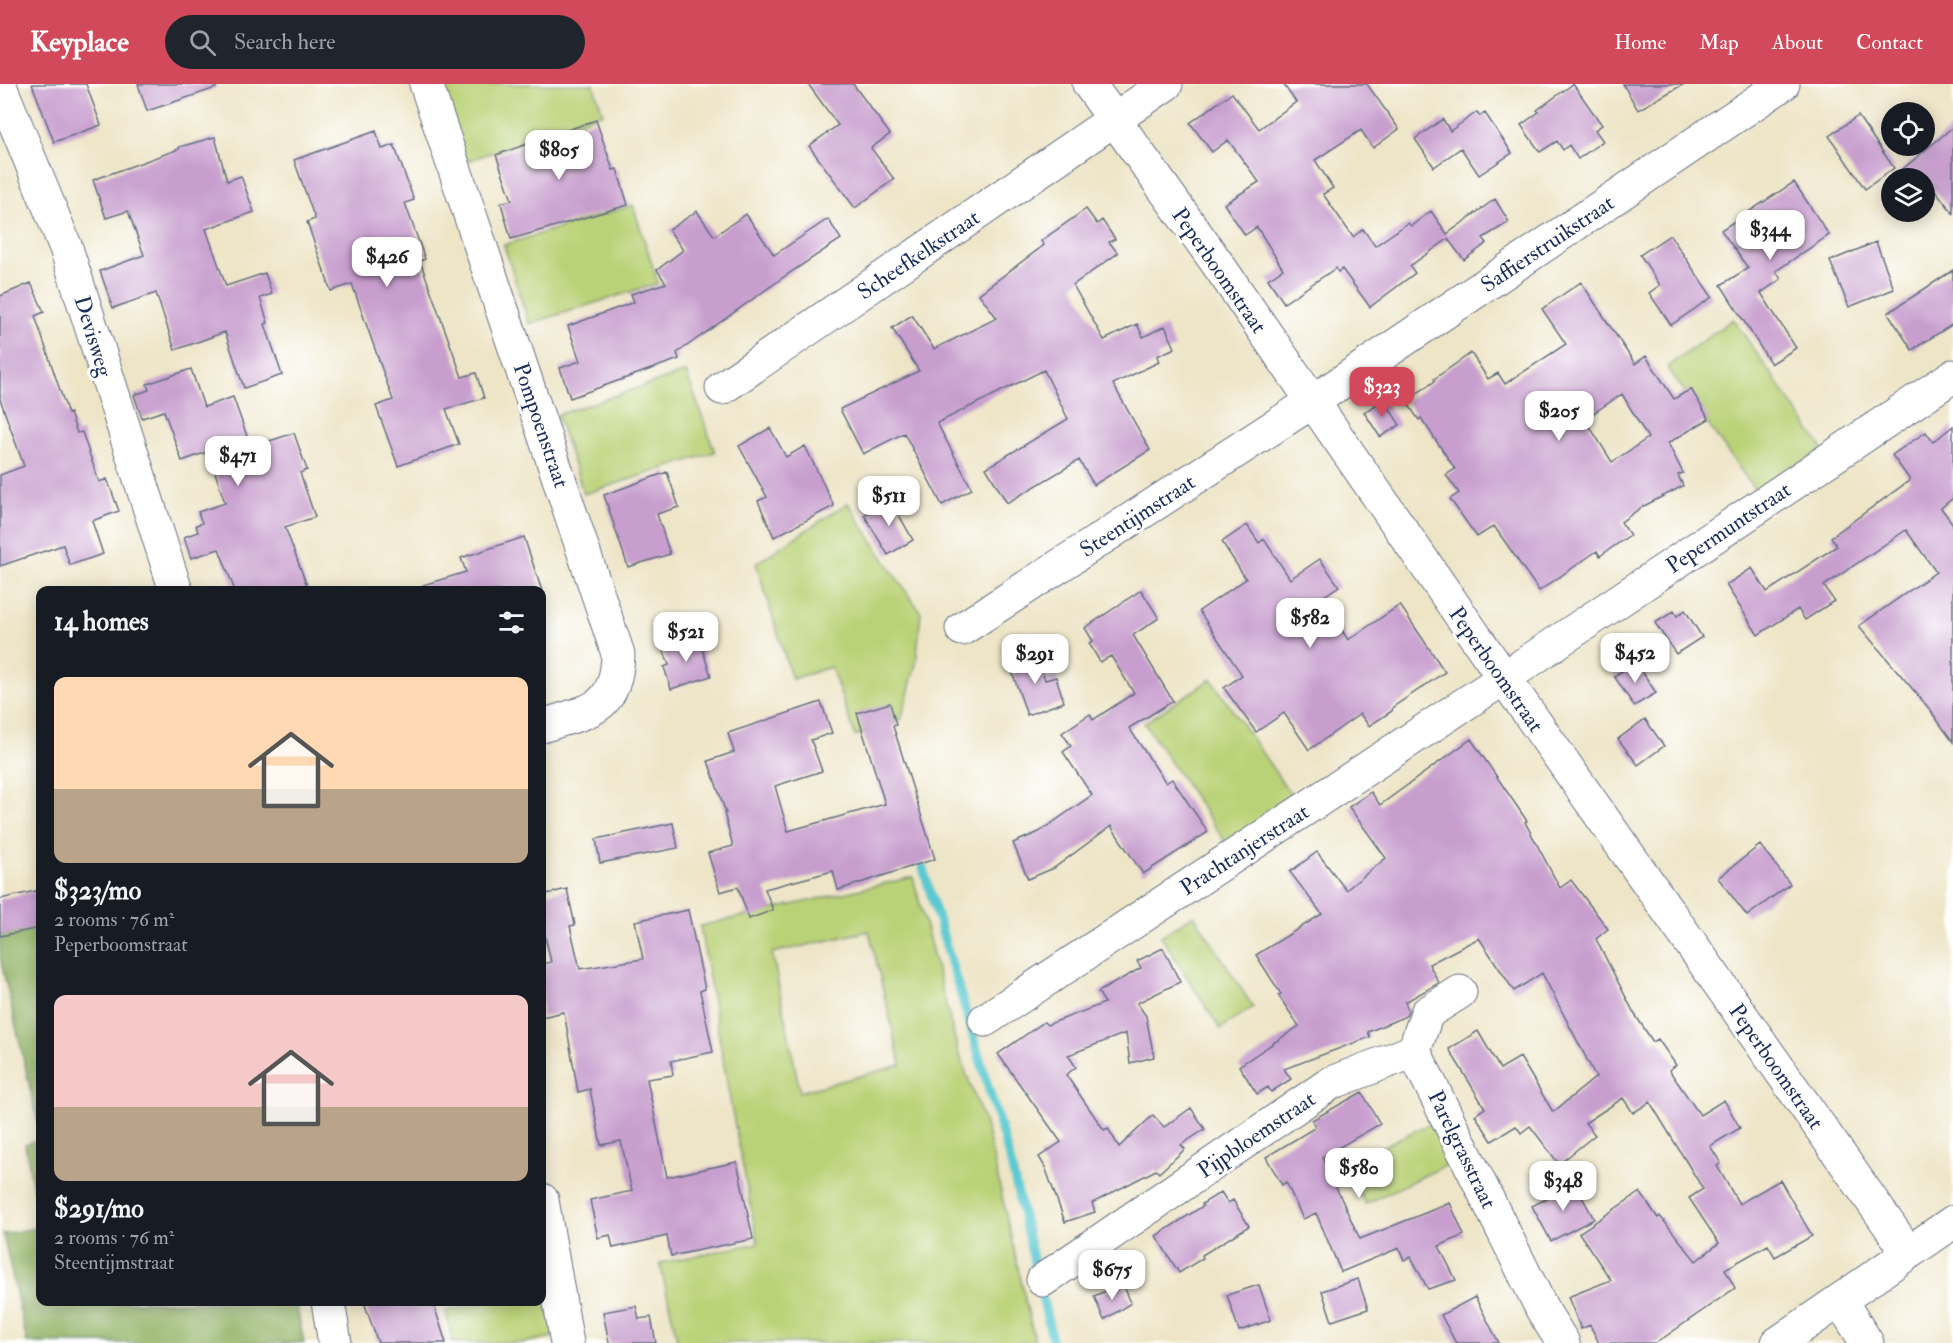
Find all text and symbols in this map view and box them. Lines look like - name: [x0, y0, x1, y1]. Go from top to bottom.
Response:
- search box: [165, 15, 585, 69]
- text: Keyplace: [30, 25, 129, 60]
- icon: search: [186, 26, 219, 59]
- text: Search here: [234, 28, 336, 56]
- text: Home: [1614, 29, 1666, 56]
- text: Map: [1699, 29, 1739, 56]
- text: About: [1772, 29, 1823, 56]
- text: Contact: [1856, 29, 1923, 56]
- map controls: [1881, 102, 1935, 222]
- button: locate: [1881, 102, 1935, 156]
- pin: $805: [523, 130, 595, 181]
- text: $805: [539, 137, 579, 162]
- button: layers: [1881, 168, 1935, 222]
- street label: Saffierstruikstraat: [1475, 189, 1620, 299]
- street label: Peperboomstraat: [1165, 202, 1273, 339]
- street label: Scheefkelkstraat: [852, 204, 985, 306]
- pin: $344: [1734, 210, 1806, 261]
- text: $344: [1750, 217, 1790, 242]
- pin: $426: [351, 237, 423, 288]
- text: $426: [366, 244, 408, 269]
- street label: Devisweg: [67, 292, 119, 381]
- street label: Pompoenstraat: [506, 359, 575, 492]
- pin: $323: [1346, 367, 1418, 418]
- text: $323: [1364, 374, 1400, 399]
- pin: $205: [1523, 391, 1595, 442]
- text: $205: [1539, 398, 1579, 423]
- pin: $471: [202, 436, 274, 487]
- text: $471: [219, 443, 257, 468]
- street label: Steentijmstraat: [1074, 468, 1201, 564]
- pin: $511: [853, 476, 925, 527]
- street label: Pepermuntstraat: [1661, 476, 1797, 581]
- text: $511: [872, 483, 906, 508]
- pin: $582: [1274, 598, 1346, 649]
- street label: Peperboomstraat: [1442, 601, 1550, 738]
- text: $582: [1290, 605, 1330, 630]
- text: 14 homes: [54, 606, 149, 638]
- icon: filters: [495, 606, 528, 639]
- pin: $521: [650, 612, 722, 663]
- text: $521: [667, 619, 705, 644]
- pin: $452: [1599, 633, 1671, 684]
- pin: $291: [999, 634, 1071, 685]
- text: $452: [1615, 640, 1655, 665]
- text: $291: [1016, 641, 1054, 666]
- icon: home: [237, 716, 345, 824]
- street label: Prachtanjerstraat: [1175, 798, 1314, 902]
- text: $323/mo: [54, 875, 141, 907]
- text: 2 rooms · 76 m²: [54, 907, 174, 932]
- text: Peperboomstraat: [54, 932, 188, 957]
- street label: Peperboomstraat: [1722, 998, 1830, 1135]
- icon: home: [237, 1034, 345, 1142]
- street label: Pijpbloemstraat: [1192, 1085, 1321, 1185]
- street label: Parelgrasstraat: [1421, 1086, 1503, 1213]
- pin: $580: [1323, 1148, 1395, 1199]
- text: $580: [1339, 1155, 1379, 1180]
- pin: $348: [1527, 1161, 1599, 1212]
- text: $348: [1543, 1168, 1583, 1193]
- text: $291/mo: [54, 1193, 144, 1225]
- text: 2 rooms · 76 m²: [54, 1225, 174, 1250]
- text: Steentijmstraat: [54, 1250, 174, 1275]
- pin: $675: [1076, 1250, 1148, 1301]
- text: $675: [1092, 1257, 1132, 1282]

